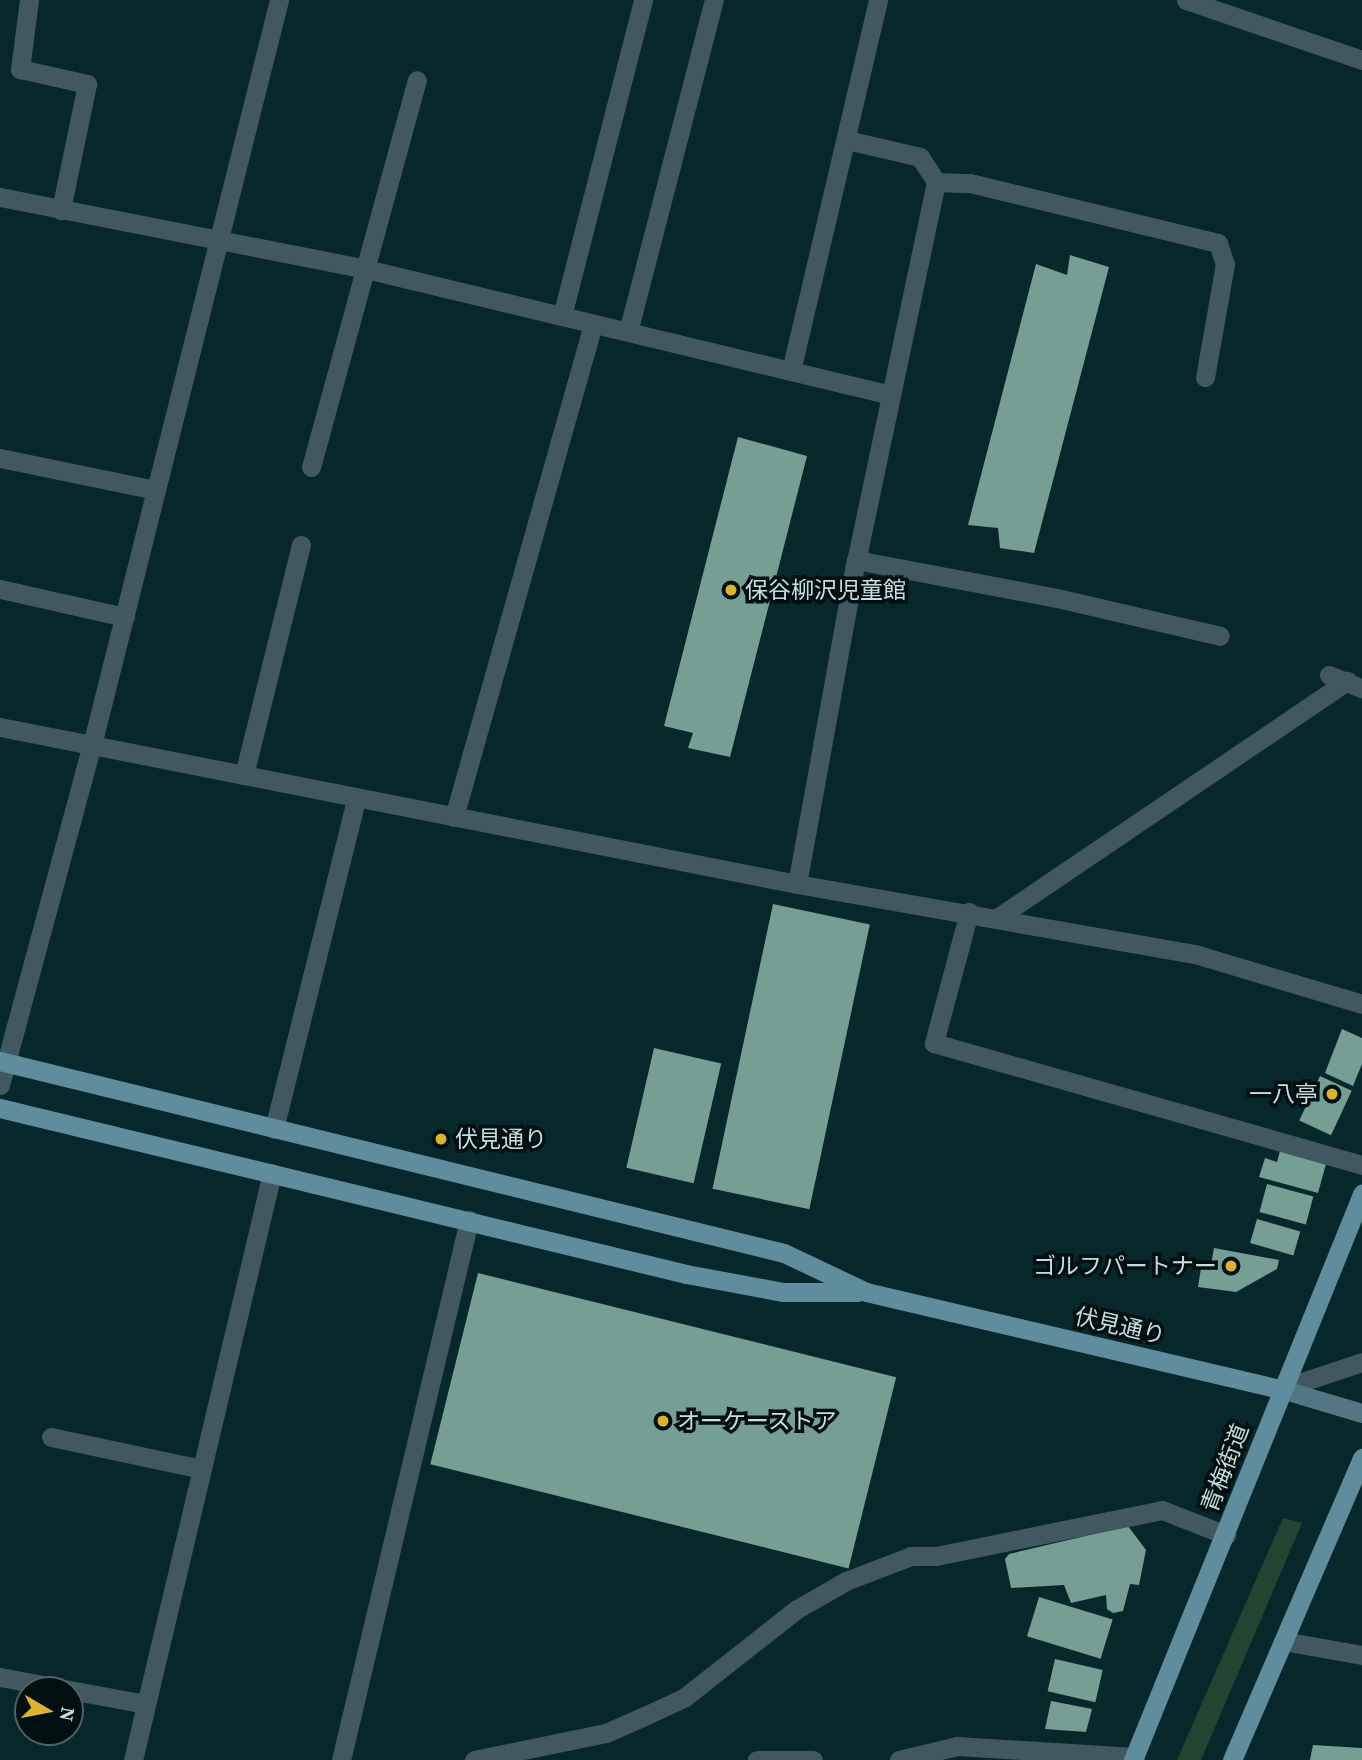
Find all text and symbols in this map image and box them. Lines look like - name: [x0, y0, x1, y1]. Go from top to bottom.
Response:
- place label: 保谷柳沢児童館: [745, 576, 906, 604]
- marker: 保谷柳沢児童館: [723, 582, 739, 598]
- place label: 一八亭: [1249, 1080, 1318, 1108]
- marker: 一八亭: [1324, 1086, 1340, 1102]
- place label: 伏見通り: [455, 1125, 547, 1153]
- marker: 伏見通り: [433, 1131, 449, 1147]
- place label: ゴルフパートナー: [1033, 1252, 1217, 1280]
- marker: ゴルフパートナー: [1223, 1258, 1239, 1274]
- street label: 伏見通り: [1072, 1302, 1168, 1350]
- place label: オーケーストア: [677, 1407, 838, 1435]
- marker: オーケーストア: [655, 1413, 671, 1429]
- street label: 青梅街道: [1196, 1420, 1254, 1516]
- north arrow: [14, 1676, 84, 1746]
- text: N: [54, 1705, 82, 1723]

